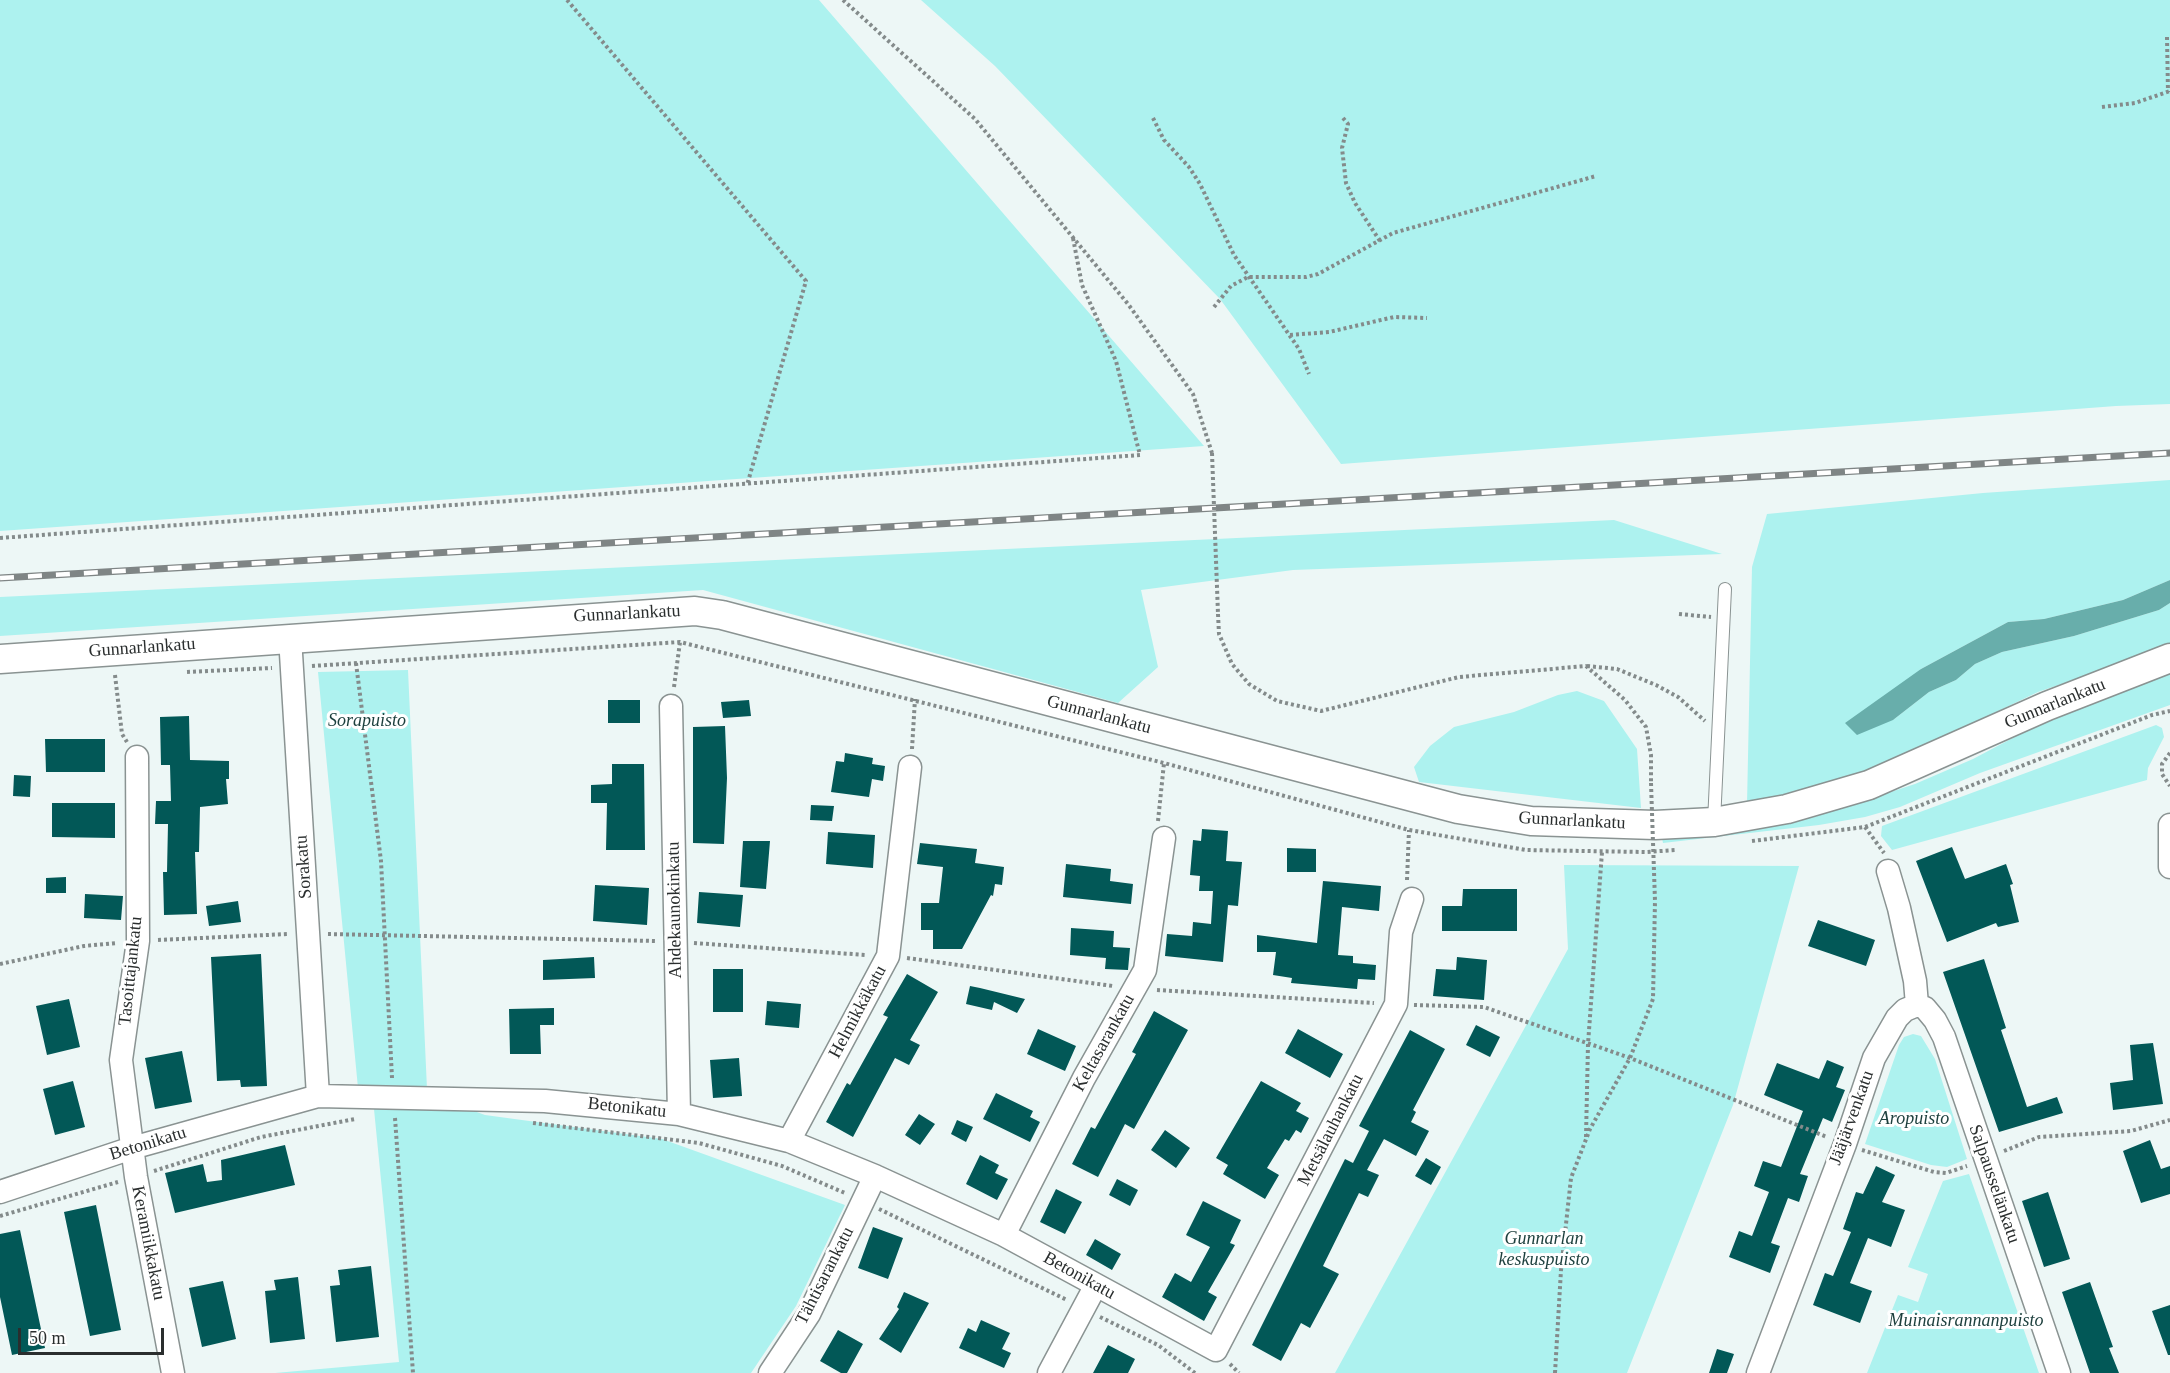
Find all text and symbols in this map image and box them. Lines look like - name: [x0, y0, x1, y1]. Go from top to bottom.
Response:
- street label: Gunnarlankatu: [573, 600, 681, 628]
- street label: Gunnarlankatu: [88, 633, 196, 663]
- street label: Gunnarlankatu: [2001, 674, 2109, 734]
- street label: Gunnarlankatu: [1045, 691, 1153, 739]
- park label: Sorapuisto: [328, 710, 406, 732]
- street label: Gunnarlankatu: [1518, 807, 1626, 835]
- street label: Sorakatu: [291, 834, 317, 900]
- street label: Ahdekaunokinkatu: [663, 841, 687, 979]
- street label: Tasoittajankatu: [115, 915, 147, 1027]
- street label: Helmikkäkatu: [825, 962, 891, 1062]
- street label: Keltasarankatu: [1068, 991, 1140, 1095]
- street label: Jääjärvenkatu: [1825, 1068, 1879, 1168]
- street label: Metsälauhankatu: [1293, 1070, 1369, 1190]
- street label: Betonikatu: [587, 1093, 667, 1123]
- park label: Aropuisto: [1879, 1108, 1949, 1130]
- street label: Betonikatu: [107, 1122, 189, 1166]
- street label: Salpausselänkatu: [1964, 1122, 2024, 1246]
- street label: Keramiikkakatu: [126, 1184, 170, 1302]
- street label: Tähtisarankatu: [791, 1223, 859, 1329]
- park label: Gunnarlan keskuspuisto: [1499, 1228, 1589, 1270]
- street label: Betonikatu: [1039, 1247, 1119, 1305]
- park label: Muinaisrannanpuisto: [1888, 1310, 2044, 1332]
- scale bar: [21, 1316, 166, 1354]
- text: 50 m: [29, 1328, 66, 1348]

